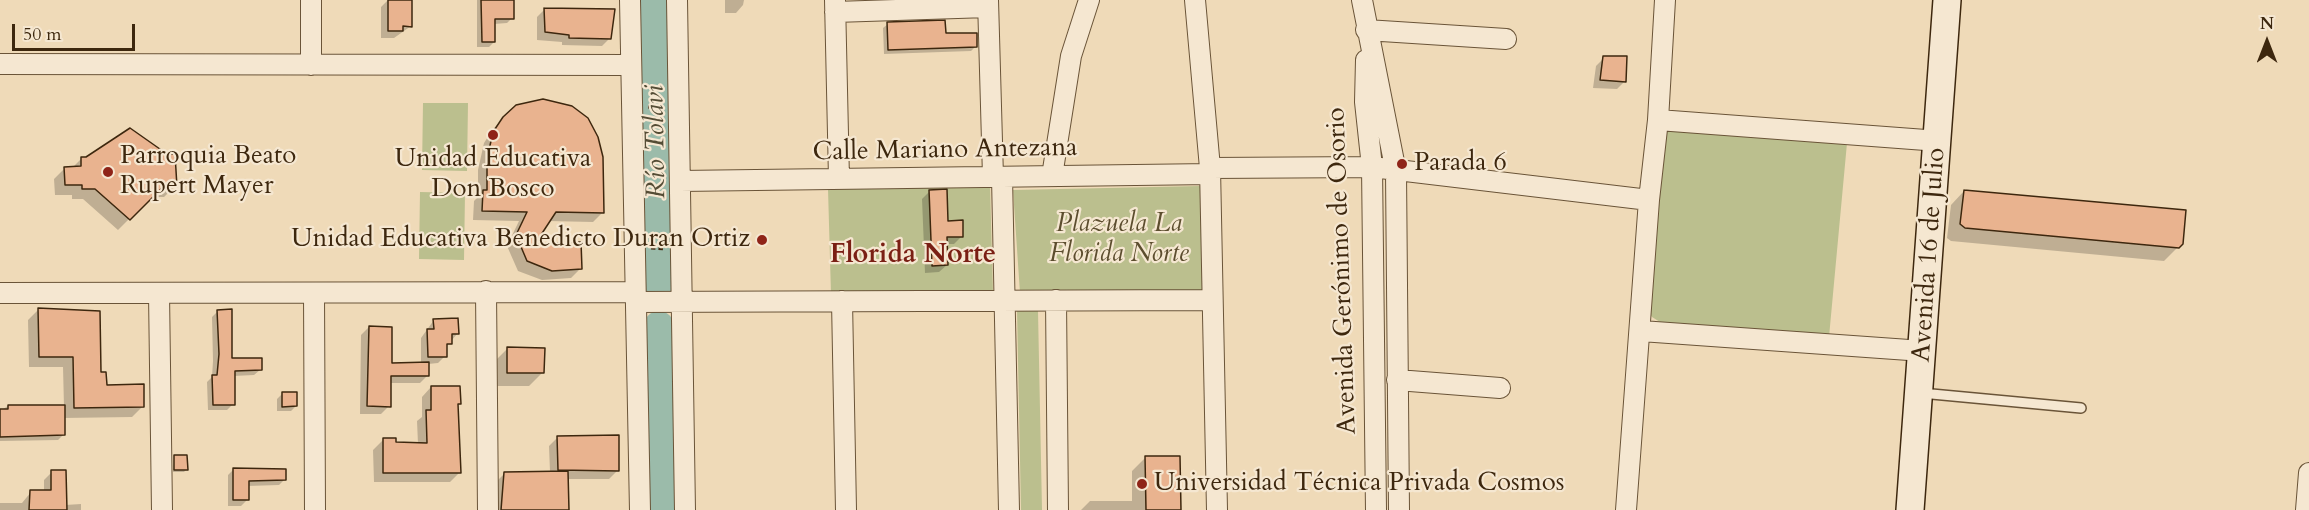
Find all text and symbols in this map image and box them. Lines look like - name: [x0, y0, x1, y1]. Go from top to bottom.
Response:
- scale bar: [15, 12, 138, 50]
- north arrow: [2237, 12, 2297, 72]
- text: N: [2260, 13, 2274, 35]
- text: 50 m: [23, 22, 62, 47]
- water label: Río Tolavi: [640, 85, 674, 199]
- street label: Avenida Gerónimo de Osorio: [1322, 107, 1364, 435]
- marker: Unidad Educativa Don Bosco: [486, 128, 500, 142]
- street label: Calle Mariano Antezana: [812, 133, 1078, 169]
- place label: Parroquia Beato Rupert Mayer: [120, 141, 296, 202]
- place label: Unidad Educativa Don Bosco: [395, 144, 591, 206]
- street label: Avenida 16 de Julio: [1907, 147, 1953, 363]
- place label: Parada 6: [1414, 148, 1507, 180]
- marker: Parada 6: [1395, 157, 1409, 171]
- marker: Parroquia Beato Rupert Mayer: [101, 165, 115, 179]
- park label: Plazuela La Florida Norte: [1049, 209, 1189, 270]
- place label: Unidad Educativa Benedicto Duran Ortiz: [291, 224, 750, 256]
- marker: Unidad Educativa Benedicto Duran Ortiz: [755, 233, 769, 247]
- district label: Florida Norte: [830, 240, 996, 272]
- place label: Universidad Técnica Privada Cosmos: [1154, 468, 1565, 500]
- marker: Universidad Técnica Privada Cosmos: [1135, 477, 1149, 491]

